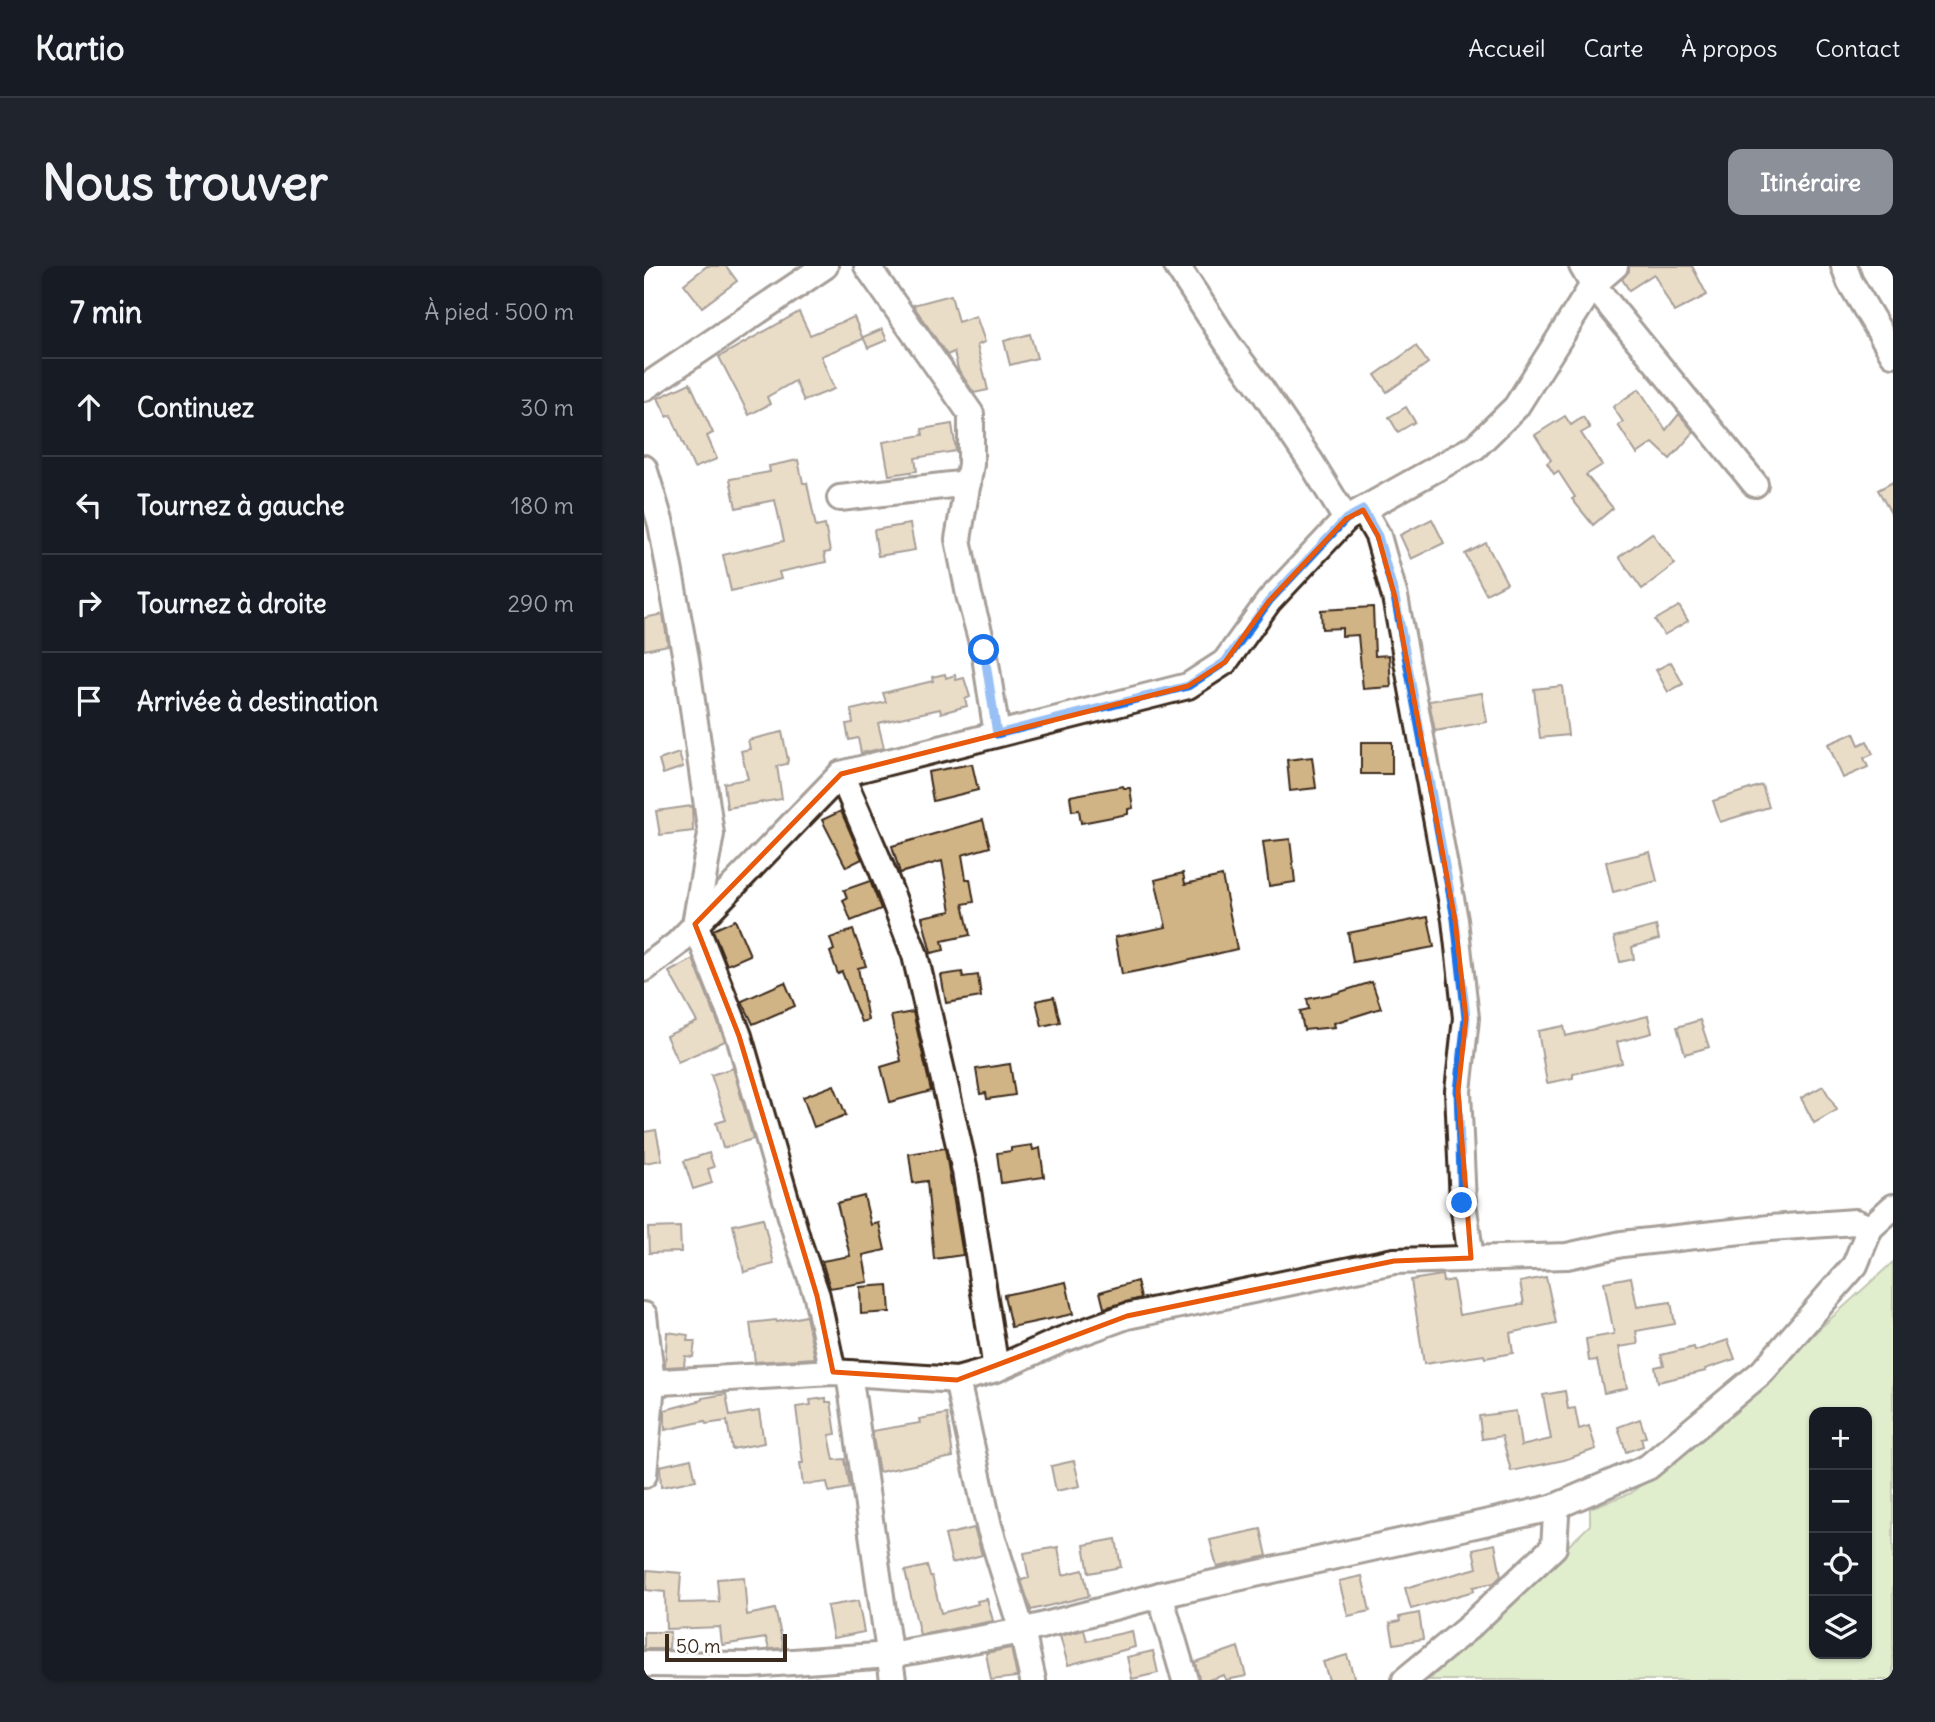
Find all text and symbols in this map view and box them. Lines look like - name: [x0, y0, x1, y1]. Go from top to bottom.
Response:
- text: Kartio: [35, 27, 125, 69]
- text: Accueil: [1468, 33, 1545, 63]
- text: Carte: [1583, 33, 1643, 63]
- text: À propos: [1681, 33, 1777, 63]
- text: Contact: [1815, 33, 1900, 63]
- button: Itinéraire: [1728, 149, 1893, 215]
- text: Nous trouver: [42, 152, 328, 213]
- text: 7 min: [70, 293, 142, 331]
- text: À pied · 500 m: [424, 297, 574, 326]
- icon: ahead: [70, 388, 108, 426]
- text: Continuez: [137, 391, 254, 424]
- text: 30 m: [520, 393, 574, 422]
- icon: left: [70, 486, 108, 524]
- text: Tournez à gauche: [137, 489, 345, 522]
- text: 180 m: [511, 491, 574, 520]
- icon: right: [70, 584, 108, 622]
- text: Tournez à droite: [137, 587, 327, 620]
- text: 290 m: [507, 589, 574, 618]
- route start: [968, 634, 999, 665]
- icon: arrive: [70, 682, 108, 720]
- text: Arrivée à destination: [137, 685, 378, 718]
- route end: [1446, 1187, 1477, 1218]
- map controls: [1809, 1407, 1872, 1659]
- button: +: [1809, 1407, 1872, 1470]
- button: −: [1809, 1470, 1872, 1533]
- button: locate: [1809, 1533, 1872, 1596]
- button: layers: [1809, 1596, 1872, 1659]
- scale bar: [665, 1631, 788, 1663]
- text: 50 m: [676, 1634, 721, 1658]

